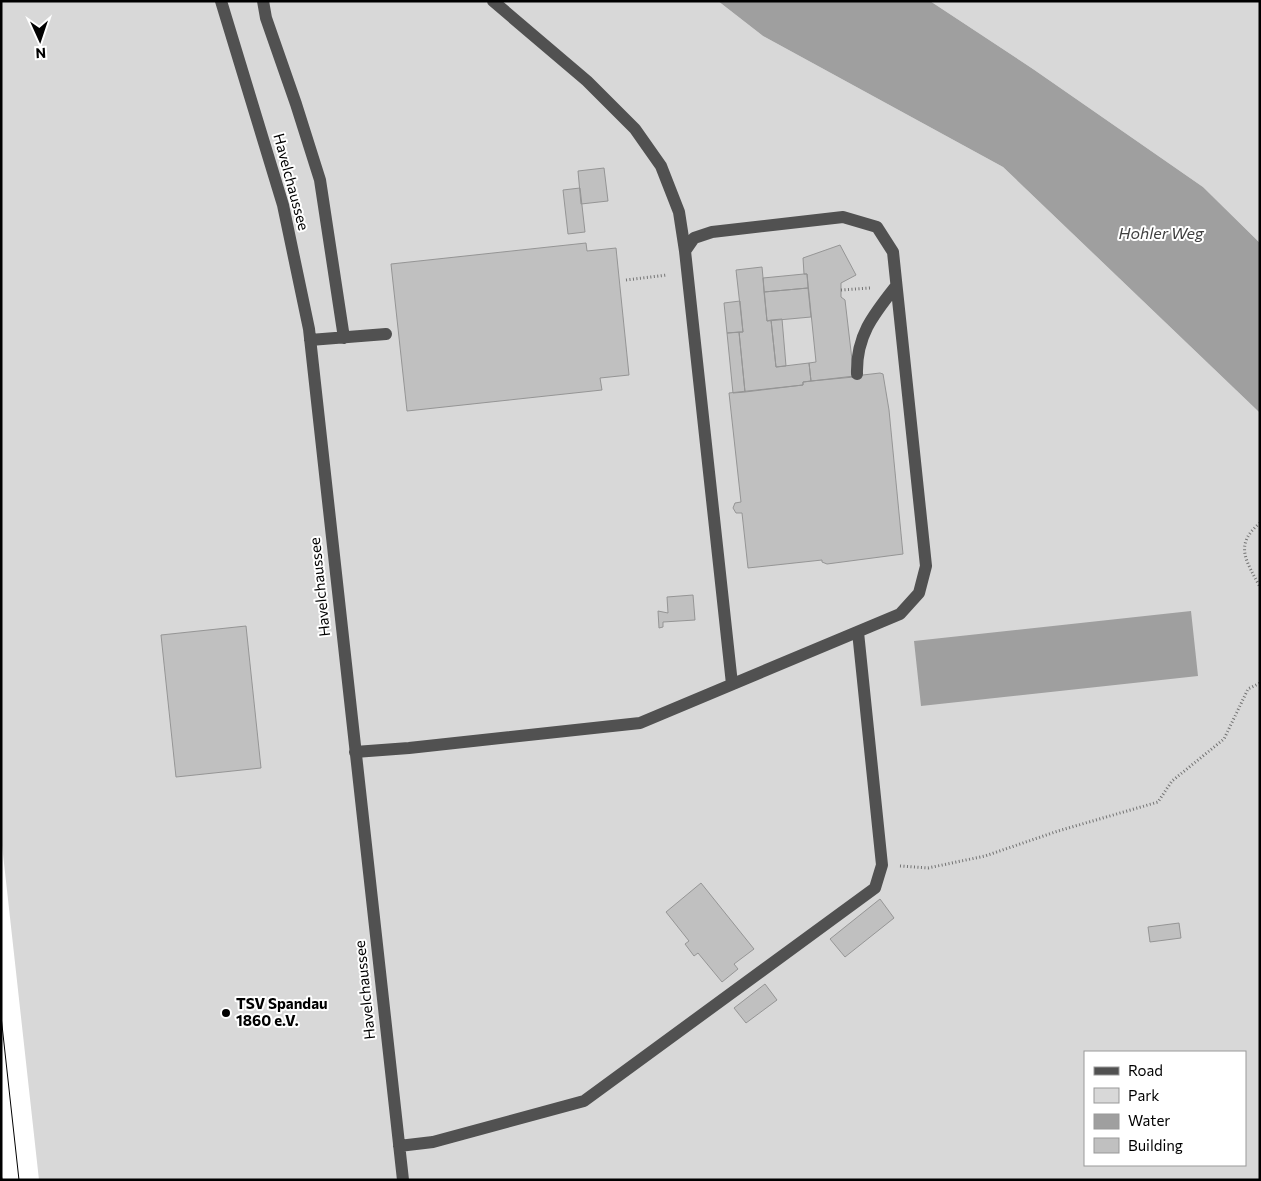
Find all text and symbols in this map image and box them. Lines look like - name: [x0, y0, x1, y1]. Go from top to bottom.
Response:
- north arrow: [15, 15, 65, 65]
- text: N: [35, 45, 46, 62]
- street label: Havelchaussee: [270, 131, 314, 232]
- water label: Hohler Weg: [1118, 223, 1205, 242]
- street label: Havelchaussee: [305, 536, 333, 638]
- street label: Havelchaussee: [350, 939, 378, 1041]
- place label: TSV Spandau 1860 e.V.: [236, 994, 328, 1029]
- marker: TSV Spandau 1860 e.V.: [220, 1007, 232, 1019]
- legend: [1084, 1051, 1246, 1166]
- text: Road: [1128, 1061, 1163, 1079]
- text: Park: [1128, 1086, 1159, 1104]
- text: Water: [1128, 1111, 1170, 1129]
- text: Building: [1128, 1136, 1183, 1154]

